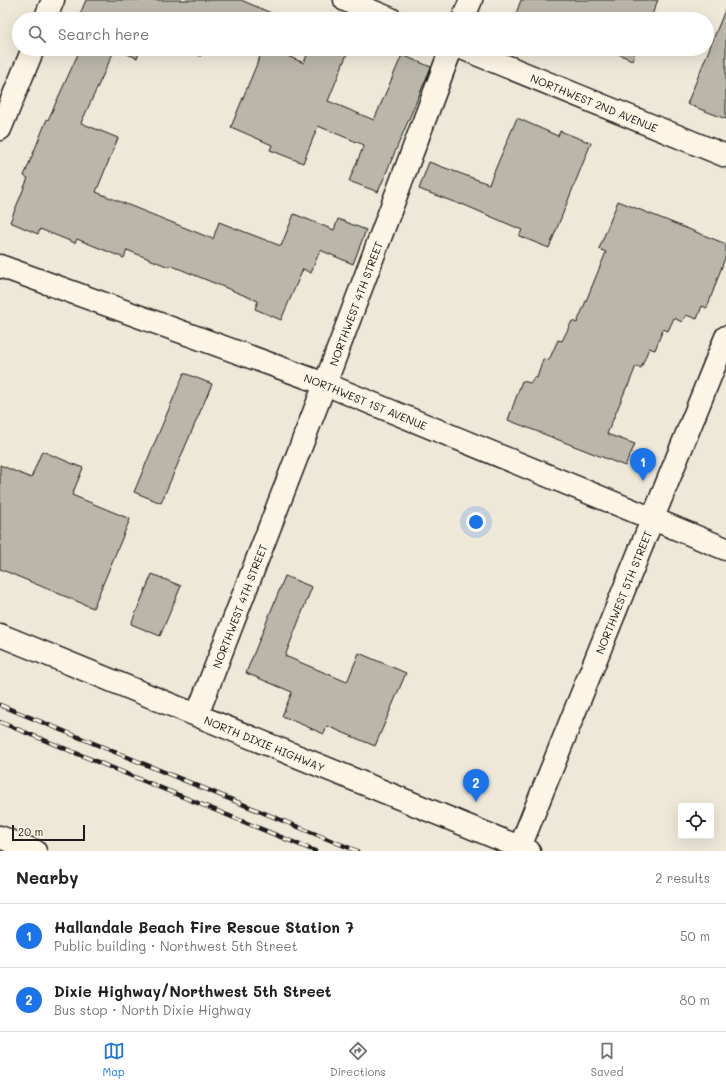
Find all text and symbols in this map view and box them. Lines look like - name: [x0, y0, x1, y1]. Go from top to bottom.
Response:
- search box: [12, 12, 714, 56]
- icon: search: [26, 23, 48, 45]
- text: Search here: [58, 24, 149, 44]
- street label: NORTHWEST 2ND AVENUE: [529, 70, 660, 135]
- street label: NORTHWEST 4TH STREET: [325, 239, 386, 368]
- street label: NORTHWEST 1ST AVENUE: [302, 370, 430, 433]
- pin: 1: [630, 448, 656, 481]
- your location: [466, 512, 486, 532]
- street label: NORTHWEST 5TH STREET: [591, 528, 655, 656]
- street label: NORTHWEST 4TH STREET: [208, 542, 270, 670]
- street label: NORTH DIXIE HIGHWAY: [202, 712, 327, 774]
- pin: 2: [463, 769, 489, 802]
- map controls: [678, 803, 714, 839]
- button: locate: [678, 803, 714, 839]
- scale bar: [12, 823, 85, 842]
- text: 20 m: [18, 824, 43, 839]
- text: Nearby: [16, 866, 78, 888]
- text: 2 results: [655, 869, 710, 886]
- text: Hallandale Beach Fire Rescue Station 7: [54, 917, 354, 937]
- text: 1: [26, 927, 32, 944]
- text: 50 m: [680, 927, 710, 944]
- text: Public building · Northwest 5th Street: [54, 937, 297, 954]
- text: Dixie Highway/Northwest 5th Street: [54, 981, 331, 1001]
- text: 2: [25, 991, 33, 1008]
- text: 80 m: [680, 991, 710, 1008]
- text: Bus stop · North Dixie Highway: [54, 1001, 251, 1018]
- tab: Map: [103, 1040, 125, 1079]
- tab: Directions: [330, 1040, 386, 1079]
- tab: Saved: [591, 1040, 623, 1079]

